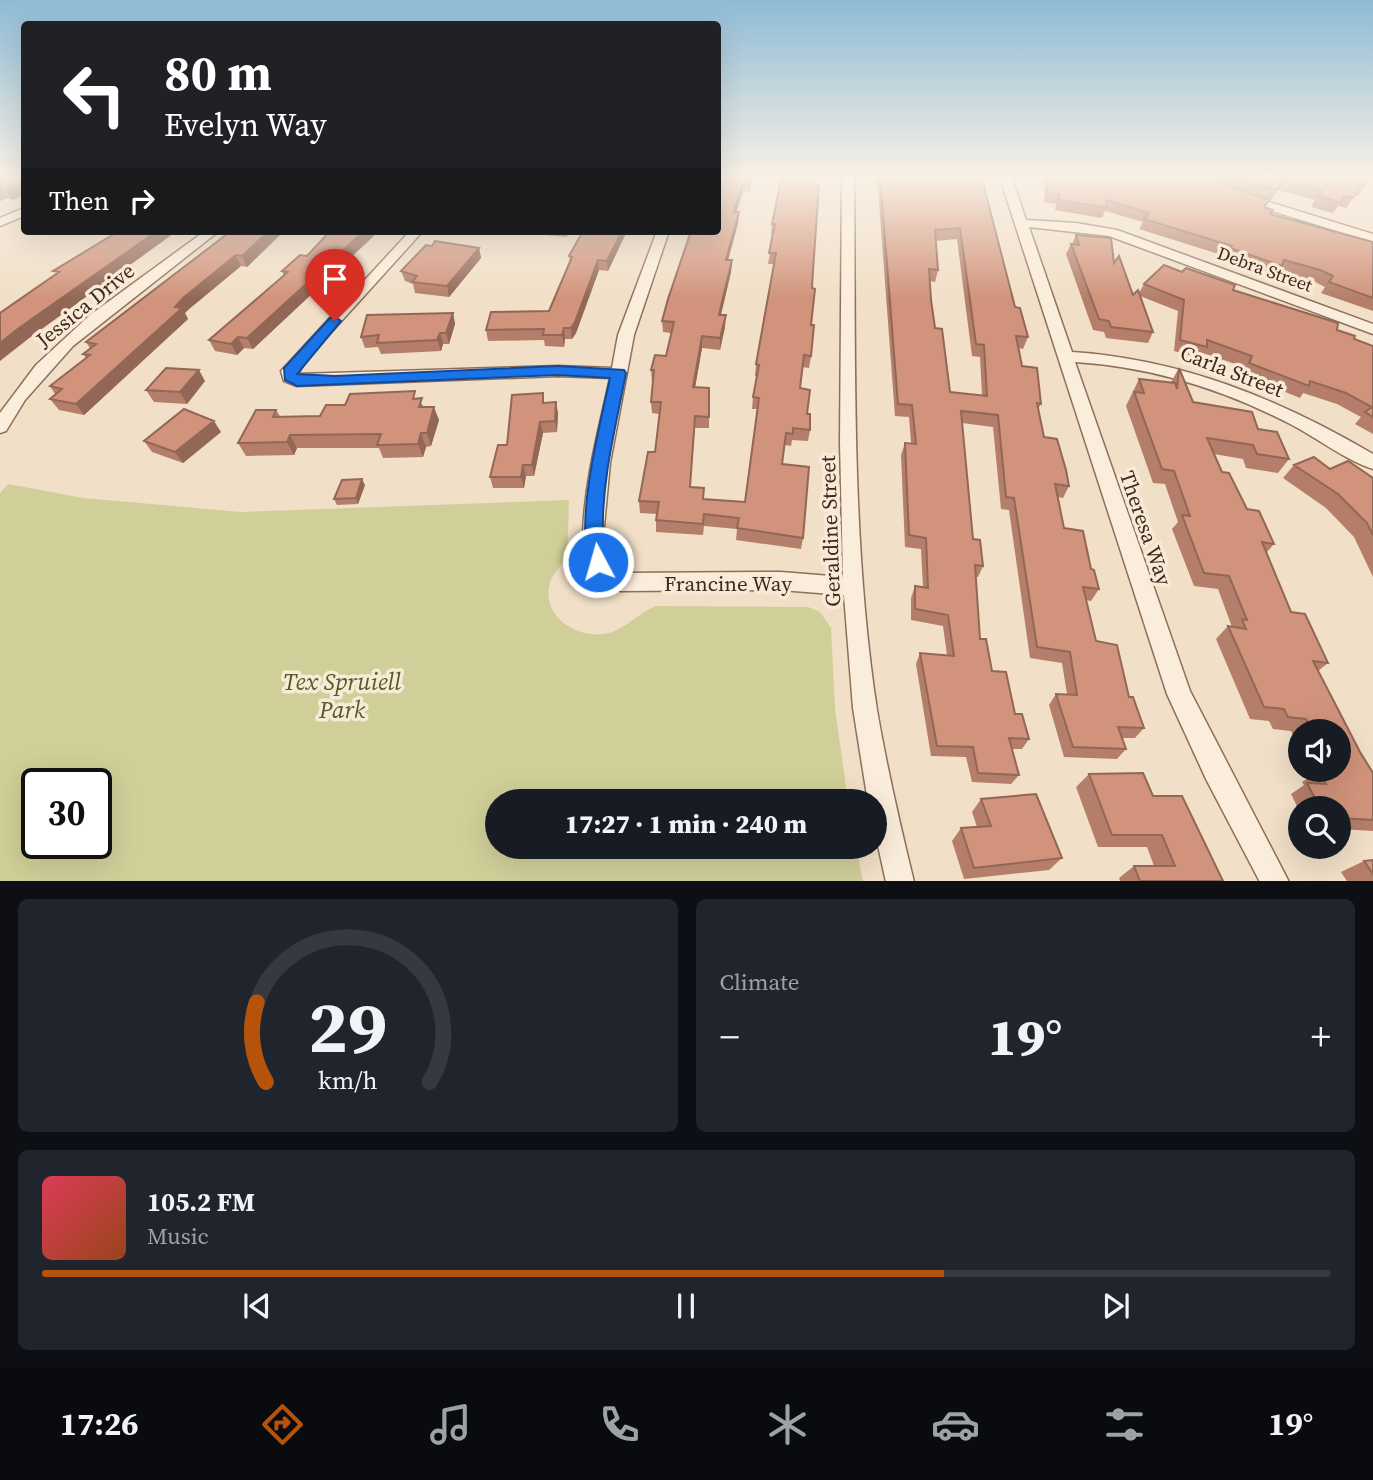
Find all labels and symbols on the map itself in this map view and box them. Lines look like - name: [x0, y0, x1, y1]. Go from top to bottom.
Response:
- street label: Debra Street: [1214, 240, 1316, 298]
- pin: [305, 249, 365, 321]
- street label: Jessica Drive: [29, 256, 140, 354]
- street label: Carla Street: [1176, 338, 1288, 404]
- street label: Geraldine Street: [813, 455, 847, 607]
- street label: Theresa Way: [1113, 467, 1179, 589]
- position arrow: [561, 525, 635, 599]
- street label: Francine Way: [664, 569, 792, 598]
- park label: Tex Spruiell Park: [283, 665, 401, 726]
- speed limit sign: 30: [21, 768, 112, 859]

